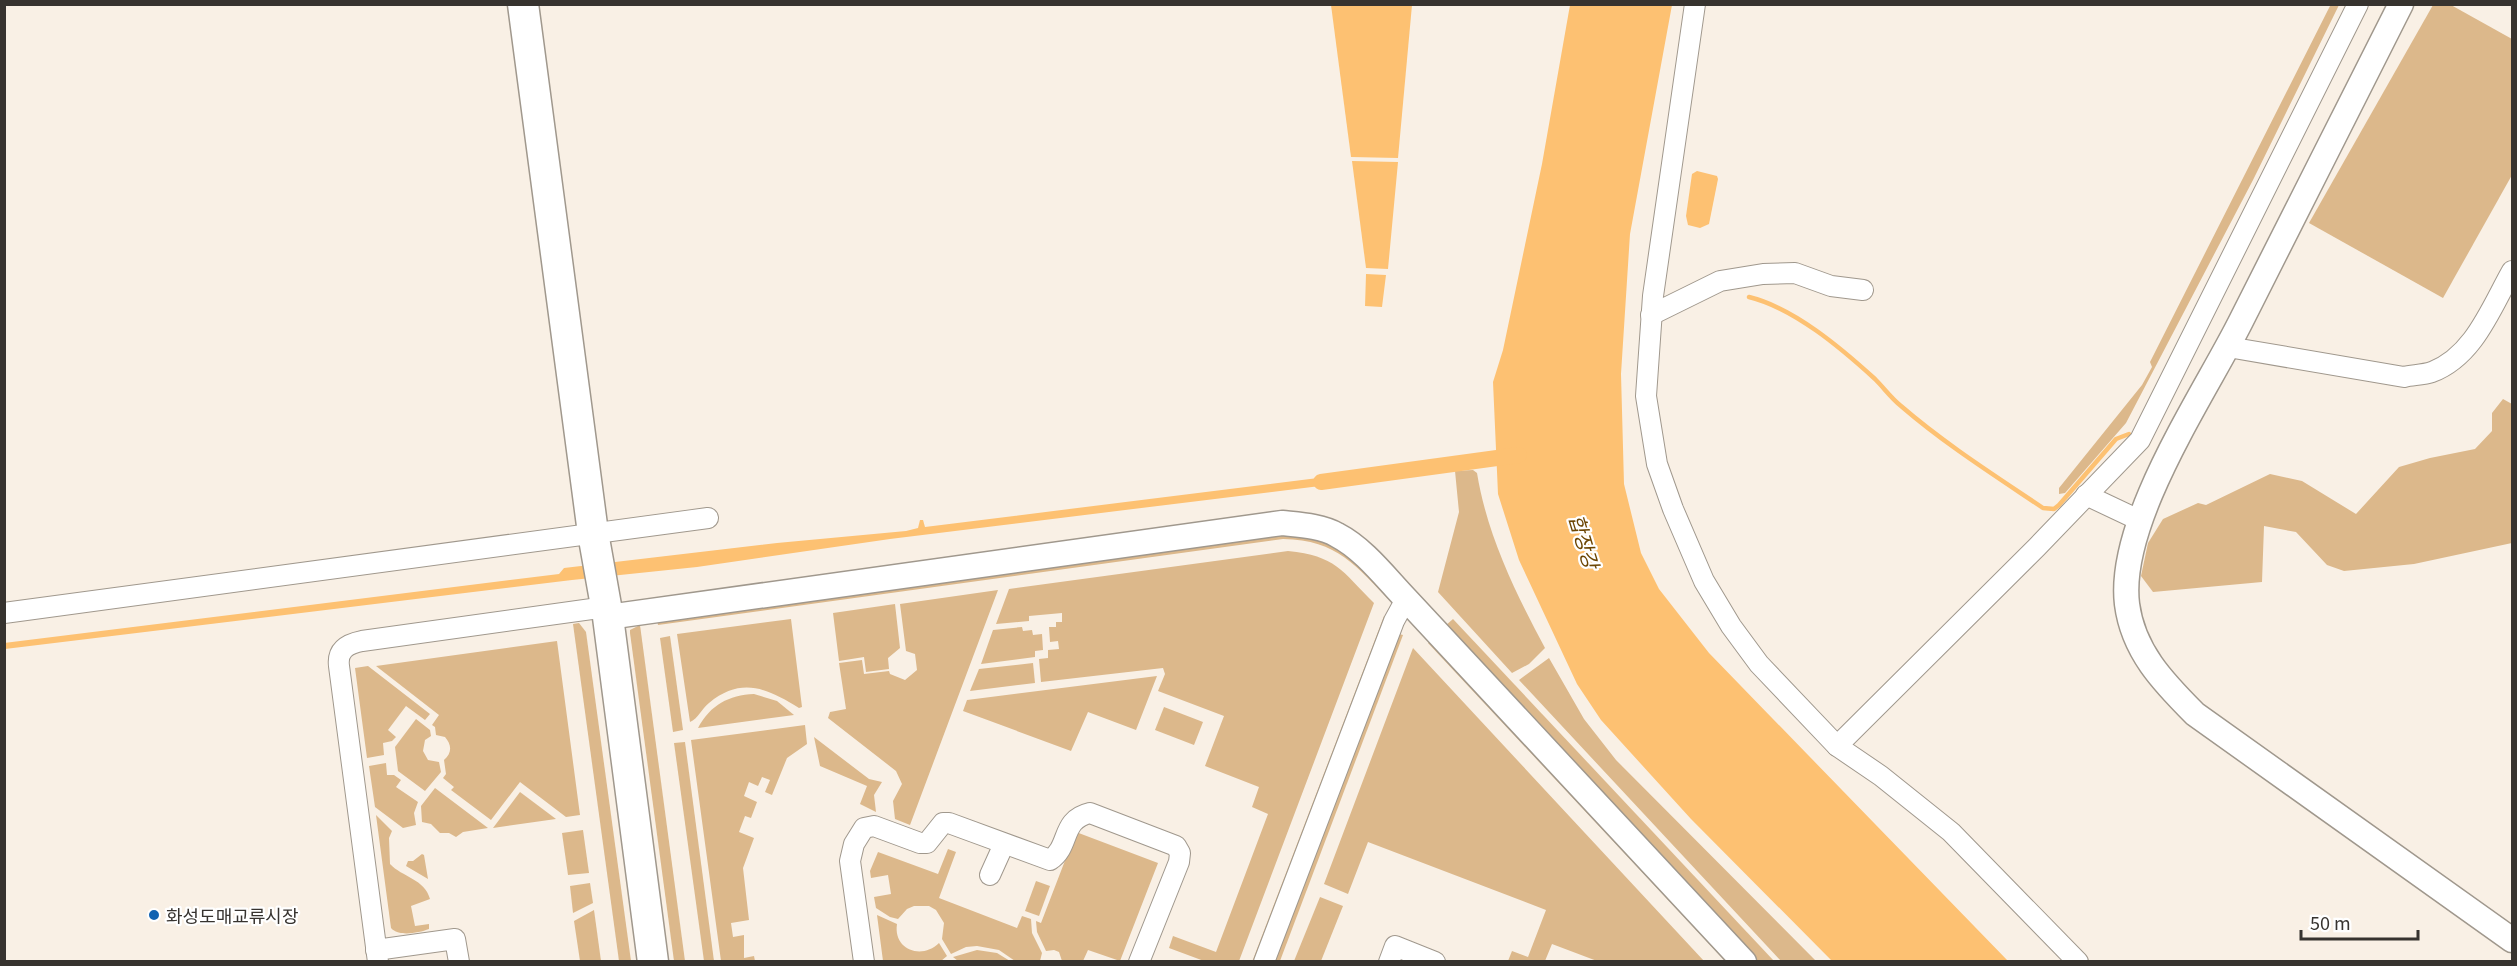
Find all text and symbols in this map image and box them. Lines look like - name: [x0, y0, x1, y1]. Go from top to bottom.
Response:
- water label: 합장강: [1563, 510, 1608, 574]
- place label: 화성도매교류시장: [166, 902, 298, 928]
- scale bar: [2301, 903, 2418, 941]
- marker: 화성도매교류시장: [147, 908, 161, 922]
- text: 50 m: [2310, 909, 2351, 935]

